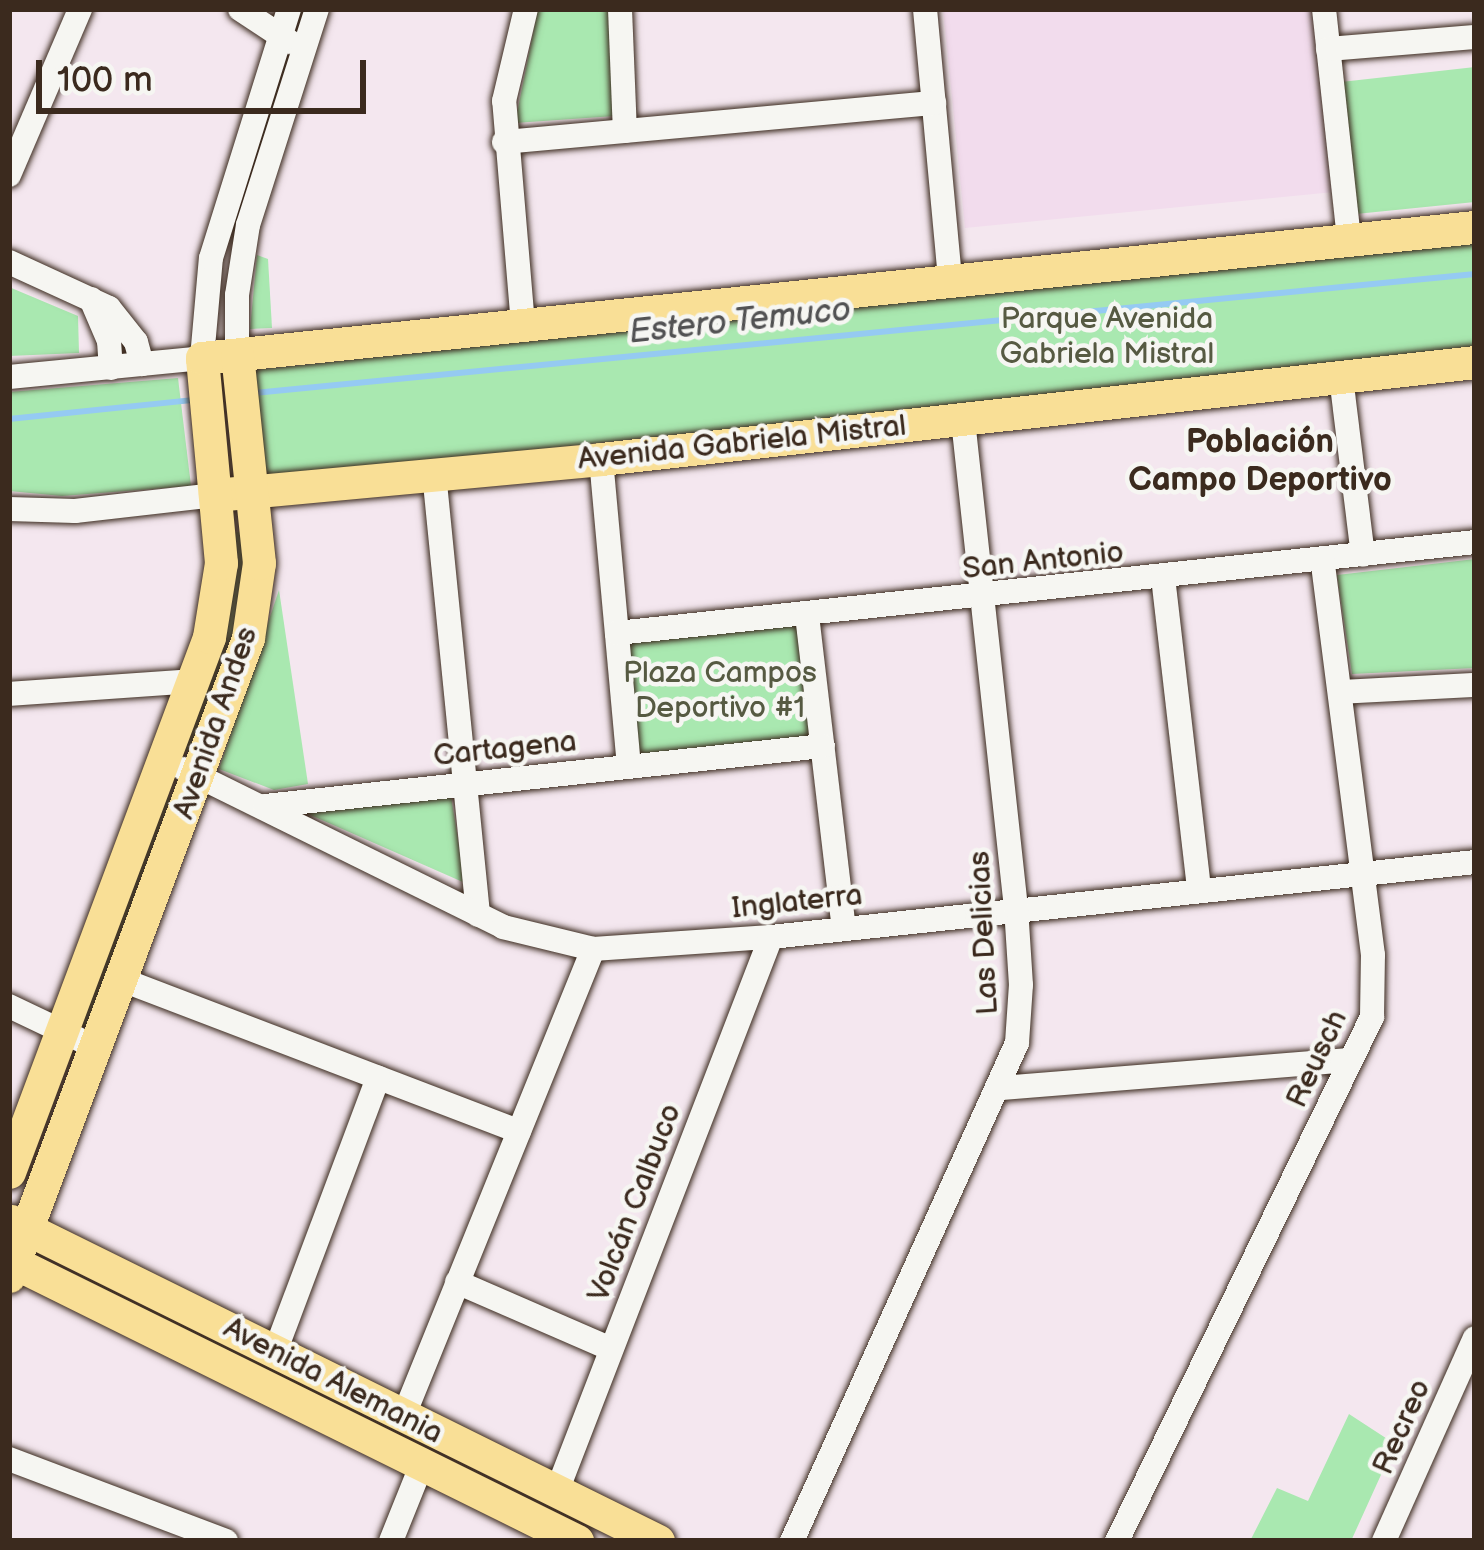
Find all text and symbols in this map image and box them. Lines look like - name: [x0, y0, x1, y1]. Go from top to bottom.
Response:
- scale bar: [42, 36, 372, 110]
- text: 100 m: [57, 59, 153, 102]
- water label: Estero Temuco: [627, 291, 853, 353]
- park label: Parque Avenida Gabriela Mistral: [1000, 301, 1214, 372]
- street label: Avenida Gabriela Mistral: [576, 408, 908, 478]
- district label: Población Campo Deportivo: [1128, 423, 1392, 501]
- street label: San Antonio: [961, 535, 1125, 587]
- street label: Avenida Andes: [166, 622, 266, 824]
- park label: Plaza Campos Deportivo #1: [623, 655, 817, 726]
- street label: Cartagena: [432, 724, 578, 774]
- street label: Las Delicias: [962, 850, 1006, 1016]
- street label: Inglaterra: [730, 877, 864, 927]
- street label: Reusch: [1279, 1005, 1355, 1113]
- street label: Volcán Calbuco: [581, 1099, 689, 1307]
- street label: Avenida Alemania: [217, 1310, 449, 1452]
- street label: Recreo: [1365, 1374, 1439, 1480]

